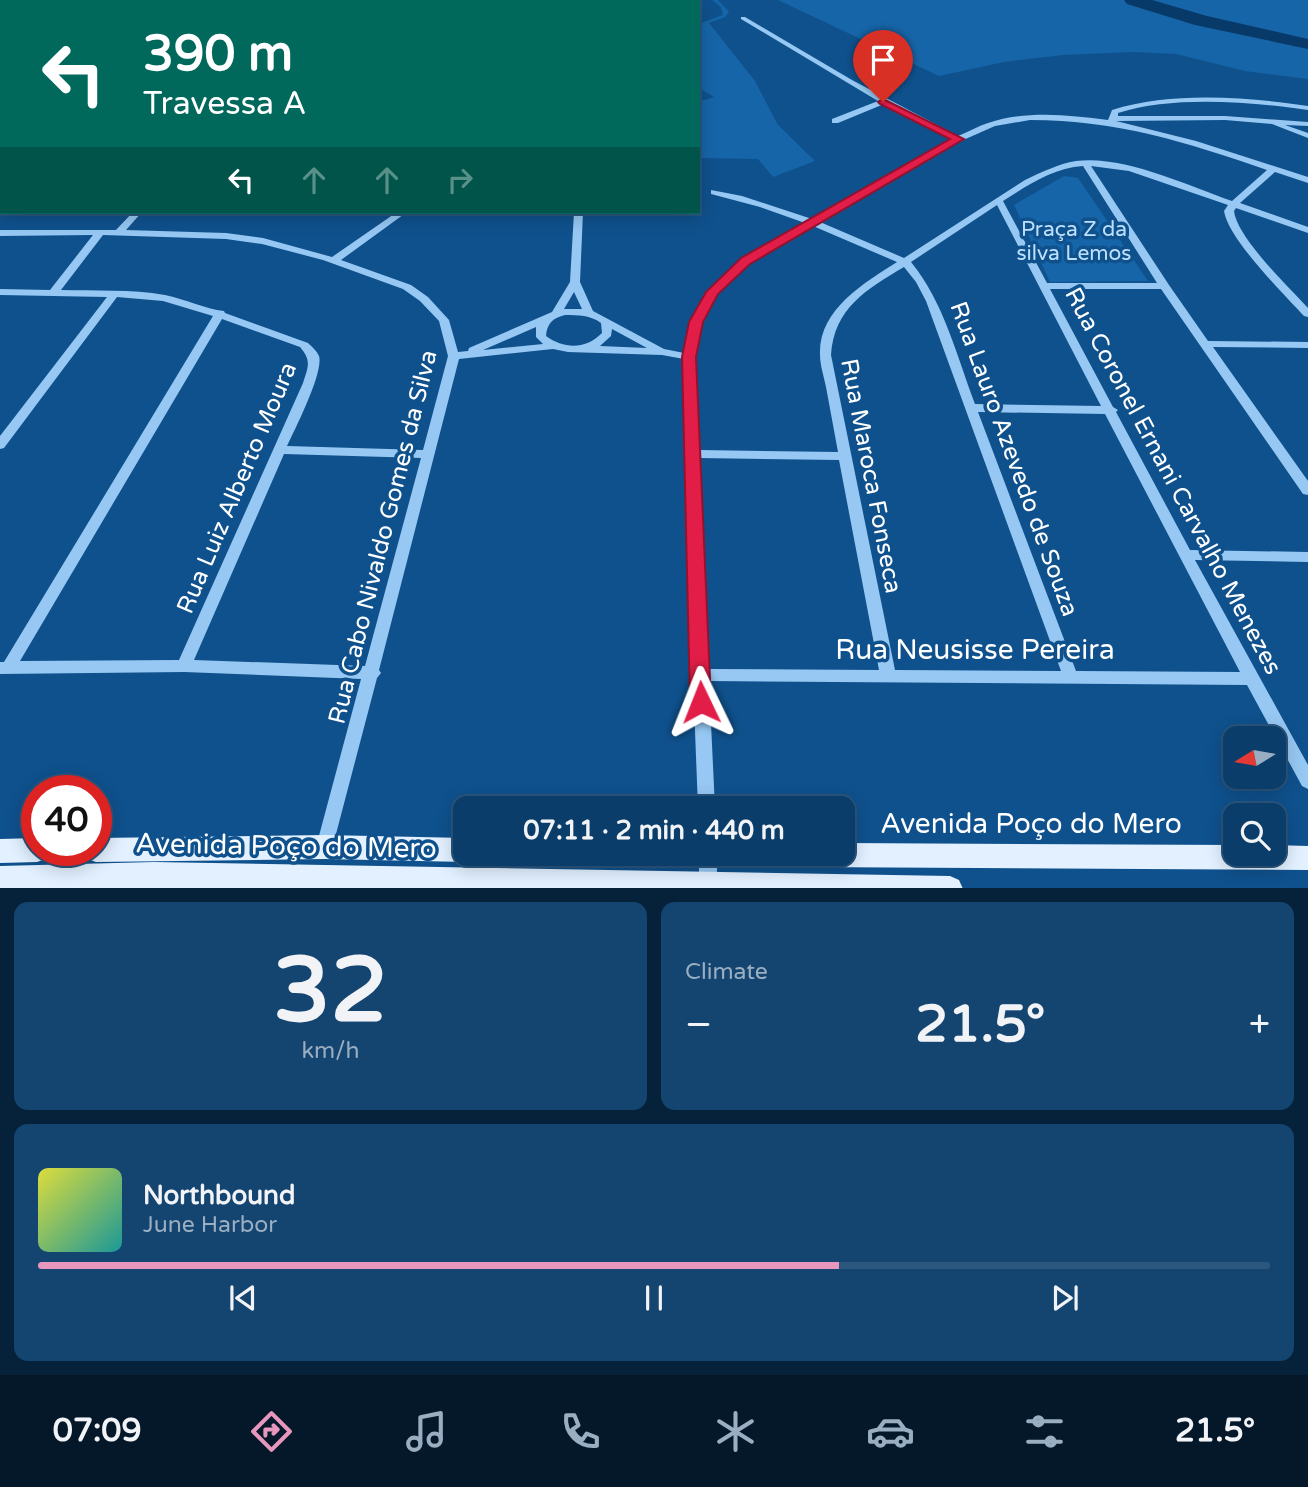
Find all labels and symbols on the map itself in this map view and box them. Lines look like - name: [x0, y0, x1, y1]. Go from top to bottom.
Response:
- pin: [853, 30, 913, 102]
- park label: Praça Z da silva Lemos: [1017, 217, 1131, 266]
- street label: Rua Coronel Ernani Carvalho Menezes: [1058, 283, 1288, 679]
- street label: Rua Lauro Azevedo de Souza: [943, 298, 1085, 620]
- street label: Rua Cabo Nivaldo Gomes da Silva: [322, 347, 444, 727]
- street label: Rua Maroca Fonseca: [834, 356, 908, 596]
- street label: Rua Luiz Alberto Moura: [171, 358, 303, 618]
- street label: Rua Neusisse Pereira: [835, 633, 1115, 667]
- position arrow: [664, 665, 738, 739]
- north arrow: [1223, 726, 1286, 789]
- speed limit sign: 40: [21, 775, 112, 866]
- street label: Avenida Poço do Mero: [880, 807, 1182, 841]
- street label: Avenida Poço do Mero: [135, 826, 437, 866]

